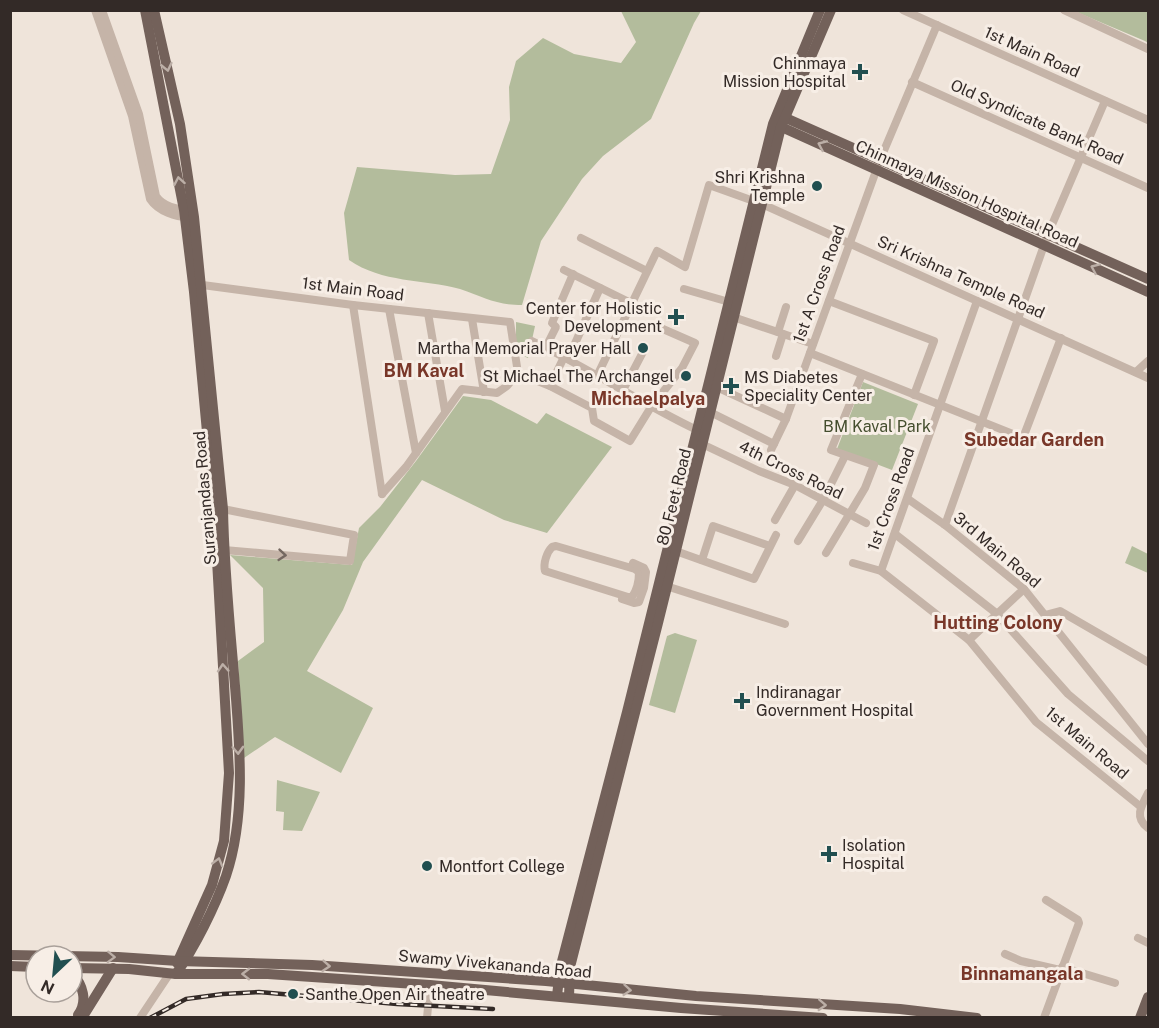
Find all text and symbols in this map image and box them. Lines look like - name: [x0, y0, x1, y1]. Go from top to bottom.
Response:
- street label: 1st Main Road: [981, 22, 1083, 82]
- place label: Chinmaya Mission Hospital: [723, 54, 846, 91]
- one-way arrow: [160, 62, 173, 72]
- marker: Chinmaya Mission Hospital: [851, 63, 869, 81]
- street label: Old Syndicate Bank Road: [948, 75, 1126, 169]
- street label: Chinmaya Mission Hospital Road: [853, 136, 1081, 252]
- one-way arrow: [817, 140, 828, 152]
- place label: Shri Krishna Temple: [714, 168, 805, 205]
- one-way arrow: [173, 177, 185, 186]
- marker: Shri Krishna Temple: [810, 179, 824, 193]
- street label: 1st A Cross Road: [789, 223, 849, 345]
- street label: Sri Krishna Temple Road: [874, 231, 1048, 323]
- one-way arrow: [1090, 263, 1101, 275]
- street label: 1st Main Road: [301, 273, 405, 305]
- place label: Center for Holistic Development: [526, 299, 662, 336]
- marker: Center for Holistic Development: [667, 308, 685, 326]
- place label: Martha Memorial Prayer Hall: [417, 339, 631, 358]
- marker: Martha Memorial Prayer Hall: [636, 341, 650, 355]
- district label: BM Kaval: [384, 360, 464, 381]
- place label: St Michael The Archangel: [482, 367, 674, 386]
- place label: MS Diabetes Speciality Center: [744, 368, 872, 405]
- marker: St Michael The Archangel: [679, 369, 693, 383]
- marker: MS Diabetes Speciality Center: [722, 377, 740, 395]
- district label: Michaelpalya: [591, 388, 705, 409]
- park label: BM Kaval Park: [823, 417, 931, 436]
- district label: Subedar Garden: [964, 429, 1104, 450]
- street label: Suranjandas Road: [190, 430, 220, 566]
- street label: 4th Cross Road: [736, 437, 846, 503]
- street label: 1st Cross Road: [864, 445, 918, 553]
- street label: 80 Feet Road: [653, 447, 695, 547]
- street label: 3rd Main Road: [950, 508, 1044, 592]
- one-way arrow: [278, 548, 287, 561]
- district label: Hutting Colony: [933, 612, 1063, 633]
- one-way arrow: [216, 663, 229, 672]
- place label: Indiranagar Government Hospital: [756, 683, 914, 720]
- marker: Indiranagar Government Hospital: [733, 692, 751, 710]
- street label: 1st Main Road: [1042, 703, 1132, 783]
- one-way arrow: [232, 745, 245, 754]
- place label: Isolation Hospital: [842, 836, 905, 873]
- marker: Isolation Hospital: [820, 845, 838, 863]
- one-way arrow: [211, 857, 223, 868]
- place label: Montfort College: [439, 857, 565, 876]
- marker: Montfort College: [420, 859, 434, 873]
- north arrow: [24, 944, 84, 1004]
- street label: Swamy Vivekananda Road: [397, 946, 593, 982]
- one-way arrow: [106, 950, 115, 963]
- one-way arrow: [321, 960, 330, 973]
- district label: Binnamangala: [961, 963, 1083, 984]
- one-way arrow: [242, 968, 251, 980]
- text: N: [38, 976, 57, 998]
- one-way arrow: [623, 983, 632, 996]
- place label: Santhe Open Air theatre: [305, 985, 485, 1004]
- marker: Santhe Open Air theatre: [286, 987, 300, 1001]
- one-way arrow: [817, 998, 826, 1011]

